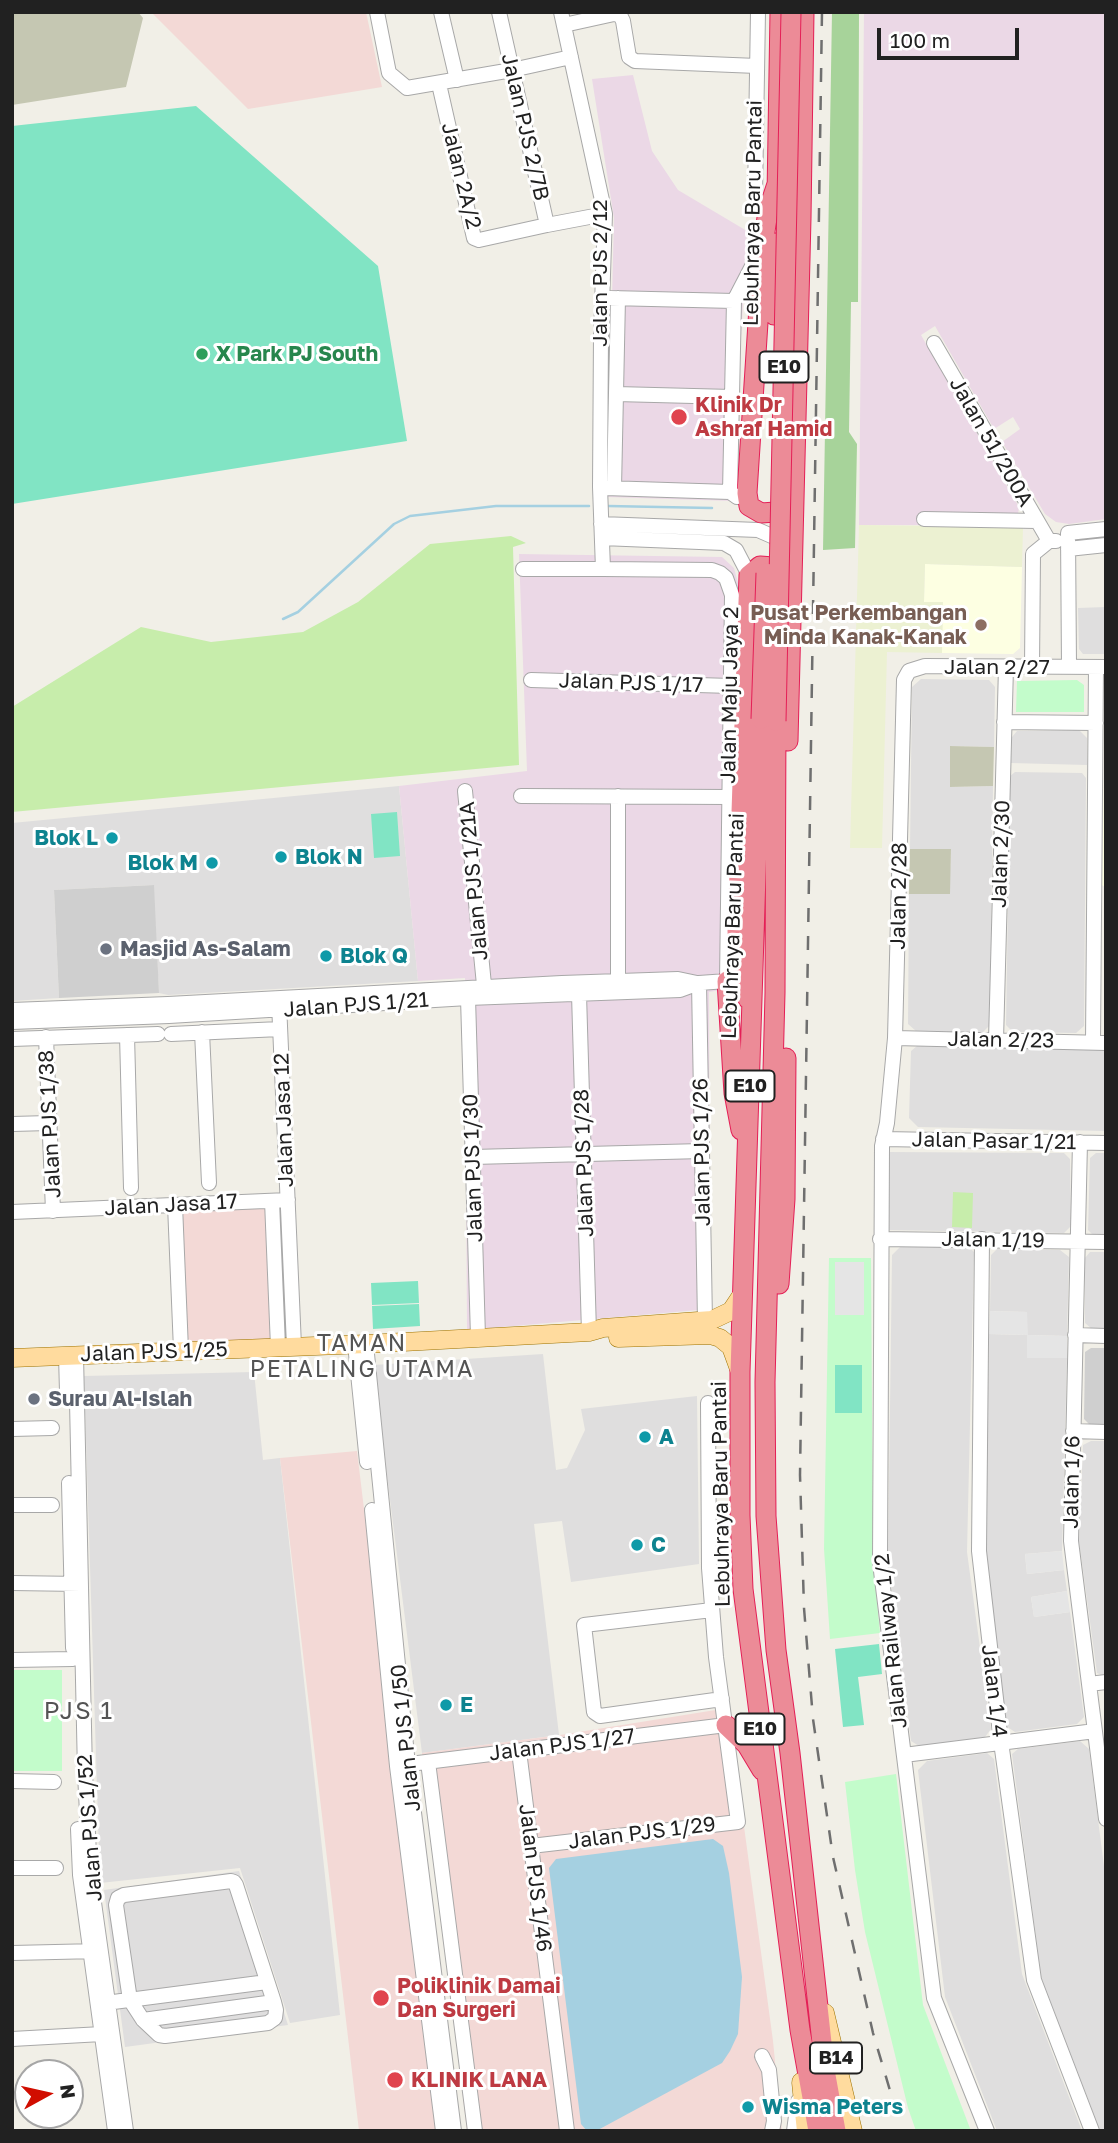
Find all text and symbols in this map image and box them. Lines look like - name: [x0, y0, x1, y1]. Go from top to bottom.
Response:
- scale bar: [880, 14, 1022, 58]
- text: 100 m: [890, 27, 950, 53]
- street label: Jalan PJS 2/7B: [496, 51, 554, 203]
- street label: Lebuhraya Baru Pantai: [738, 100, 768, 326]
- street label: Jalan 2A/2: [436, 120, 486, 232]
- street label: Jalan PJS 2/12: [587, 199, 613, 347]
- place label: X Park PJ South: [216, 341, 378, 367]
- marker: X Park PJ South: [194, 346, 210, 362]
- road number: E10: [760, 352, 808, 382]
- street label: Jalan 51/200A: [944, 373, 1038, 511]
- place label: Klinik Dr Ashraf Hamid: [695, 392, 832, 442]
- marker: Klinik Dr Ashraf Hamid: [669, 407, 689, 427]
- place label: Pusat Perkembangan Minda Kanak-Kanak: [750, 600, 967, 650]
- street label: Jalan Maju Jaya 2: [716, 606, 744, 784]
- marker: Pusat Perkembangan Minda Kanak-Kanak: [973, 617, 989, 633]
- street label: Jalan 2/27: [944, 654, 1050, 680]
- street label: Jalan PJS 1/17: [558, 668, 704, 698]
- street label: Jalan PJS 1/21A: [454, 800, 494, 962]
- street label: Jalan 2/30: [987, 800, 1015, 908]
- street label: Lebuhraya Baru Pantai: [716, 813, 750, 1039]
- place label: Blok L: [34, 825, 98, 851]
- marker: Blok L: [104, 830, 120, 846]
- street label: Jalan 2/28: [885, 842, 913, 950]
- place label: Blok N: [295, 844, 363, 870]
- marker: Blok N: [273, 849, 289, 865]
- place label: Blok M: [128, 850, 198, 876]
- marker: Blok M: [204, 855, 220, 871]
- place label: Masjid As-Salam: [120, 936, 291, 962]
- marker: Masjid As-Salam: [98, 941, 114, 957]
- place label: Blok Q: [340, 943, 408, 969]
- marker: Blok Q: [318, 948, 334, 964]
- street label: Jalan PJS 1/21: [283, 987, 429, 1023]
- street label: Jalan 2/23: [947, 1026, 1055, 1054]
- street label: Jalan PJS 1/38: [34, 1049, 66, 1199]
- street label: Jalan Jasa 12: [269, 1052, 299, 1188]
- road number: E10: [726, 1070, 774, 1102]
- street label: Jalan PJS 1/26: [688, 1078, 716, 1226]
- street label: Jalan PJS 1/28: [569, 1089, 599, 1237]
- street label: Jalan PJS 1/30: [458, 1093, 488, 1243]
- street label: Jalan Pasar 1/21: [911, 1127, 1077, 1155]
- street label: Jalan Jasa 17: [104, 1189, 238, 1221]
- street label: Jalan 1/19: [941, 1226, 1045, 1254]
- district label: TAMAN PETALING UTAMA: [251, 1330, 473, 1384]
- street label: Jalan PJS 1/25: [80, 1337, 228, 1367]
- street label: Lebuhraya Baru Pantai: [706, 1381, 736, 1607]
- place label: Surau Al-Islah: [48, 1386, 192, 1412]
- marker: Surau Al-Islah: [26, 1391, 42, 1407]
- place label: A: [659, 1424, 674, 1450]
- marker: A: [637, 1429, 653, 1445]
- street label: Jalan 1/6: [1059, 1435, 1085, 1529]
- place label: C: [651, 1532, 666, 1558]
- marker: C: [629, 1537, 645, 1553]
- street label: Jalan Railway 1/2: [869, 1552, 913, 1730]
- street label: Jalan 1/4: [976, 1643, 1012, 1739]
- street label: Jalan PJS 1/50: [386, 1663, 426, 1813]
- place label: E: [460, 1692, 473, 1718]
- district label: PJS 1: [44, 1697, 114, 1725]
- marker: E: [438, 1697, 454, 1713]
- road number: E10: [736, 1714, 784, 1744]
- street label: Jalan PJS 1/27: [488, 1724, 636, 1766]
- street label: Jalan PJS 1/52: [72, 1754, 108, 1902]
- street label: Jalan PJS 1/46: [513, 1803, 557, 1953]
- street label: Jalan PJS 1/29: [567, 1811, 717, 1855]
- place label: Poliklinik Damai Dan Surgeri: [397, 1973, 561, 2023]
- marker: Poliklinik Damai Dan Surgeri: [371, 1988, 391, 2008]
- road number: B14: [810, 2042, 862, 2074]
- north arrow: [14, 2059, 84, 2129]
- place label: KLINIK LANA: [411, 2067, 547, 2093]
- marker: KLINIK LANA: [385, 2070, 405, 2090]
- text: N: [56, 2083, 81, 2100]
- place label: Wisma Peters: [762, 2094, 903, 2120]
- marker: Wisma Peters: [740, 2099, 756, 2115]

